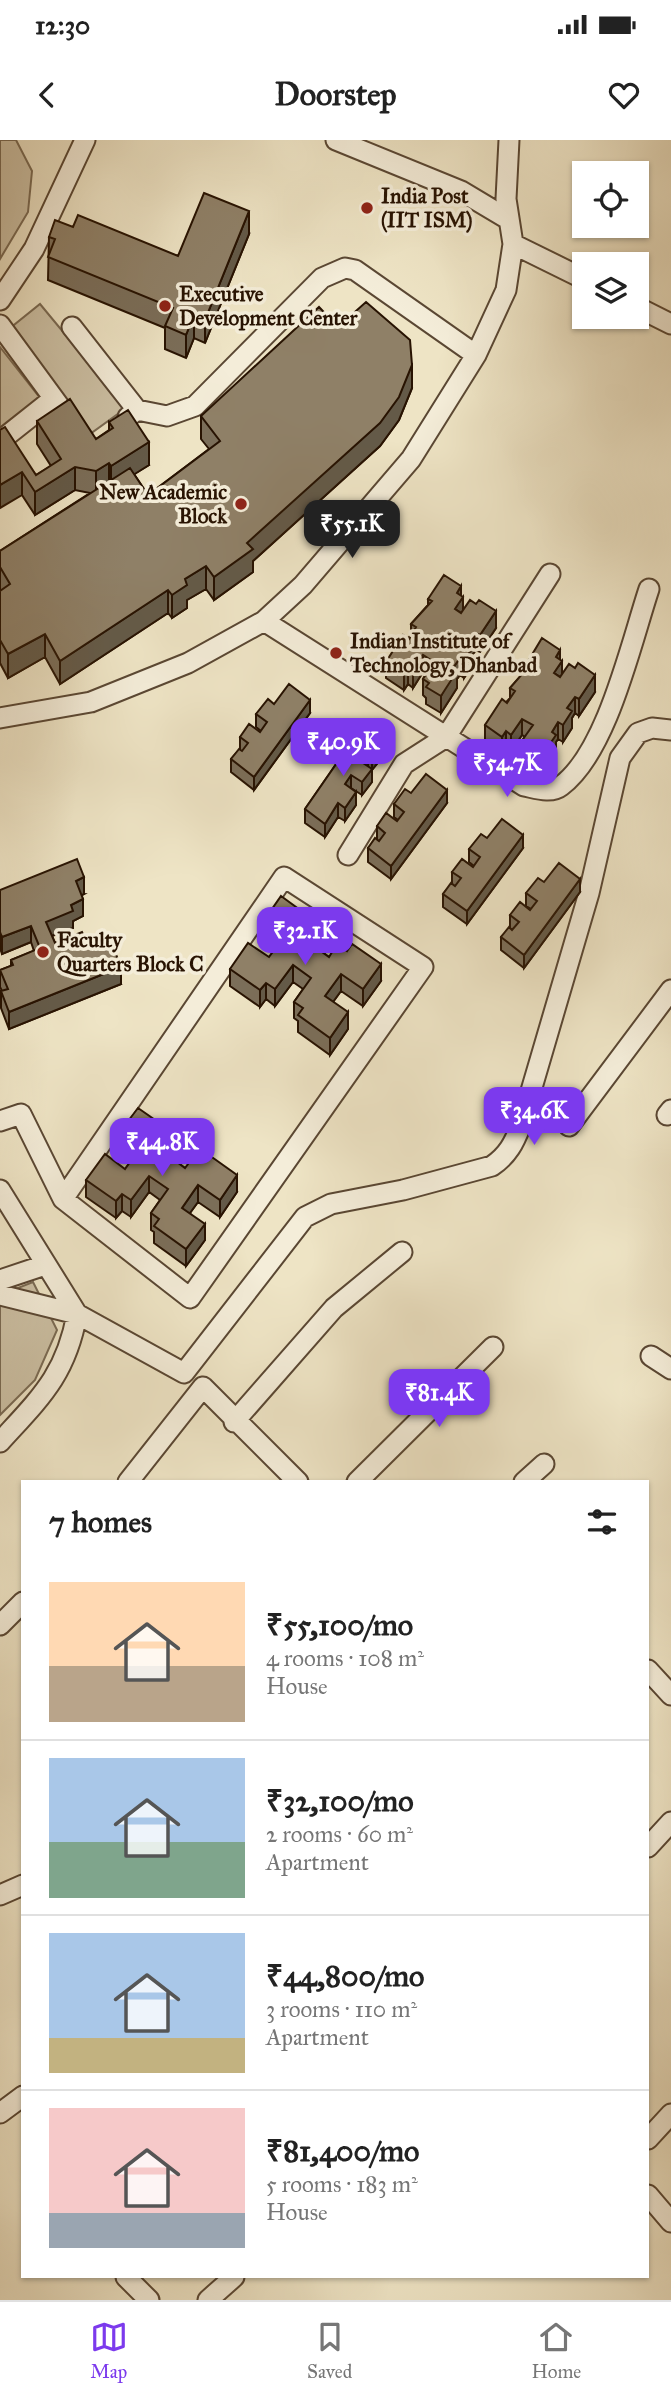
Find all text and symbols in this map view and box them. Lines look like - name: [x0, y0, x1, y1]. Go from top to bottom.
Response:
- text: 12:30: [35, 9, 90, 41]
- text: Doorstep: [274, 75, 397, 114]
- icon: back: [28, 76, 66, 114]
- icon: heart: [605, 76, 643, 114]
- map controls: [572, 161, 649, 329]
- button: locate: [572, 161, 649, 238]
- place label: India Post (IIT ISM): [381, 183, 473, 233]
- marker: India Post (IIT ISM): [359, 200, 375, 216]
- button: layers: [572, 252, 649, 329]
- place label: Executive Development Center: [179, 281, 359, 331]
- marker: Executive Development Center: [157, 298, 173, 314]
- place label: New Academic Block: [99, 479, 228, 529]
- marker: New Academic Block: [233, 496, 249, 512]
- pin: ₹55.1K: [295, 500, 409, 560]
- text: ₹55.1K: [320, 509, 384, 537]
- place label: Indian Institute of Technology, Dhanbad: [349, 628, 538, 678]
- marker: Indian Institute of Technology, Dhanbad: [328, 645, 344, 661]
- pin: ₹40.9K: [286, 718, 400, 778]
- text: ₹40.9K: [307, 727, 379, 755]
- pin: ₹54.7K: [450, 740, 564, 799]
- text: ₹54.7K: [473, 748, 541, 776]
- pin: ₹32.1K: [248, 908, 362, 967]
- text: ₹32.1K: [273, 916, 337, 944]
- place label: Faculty Quarters Block C: [57, 927, 204, 977]
- marker: Faculty Quarters Block C: [35, 944, 51, 960]
- pin: ₹34.6K: [477, 1088, 591, 1147]
- text: ₹34.6K: [500, 1096, 568, 1124]
- pin: ₹44.8K: [105, 1118, 219, 1178]
- text: ₹44.8K: [126, 1127, 198, 1155]
- pin: ₹81.4K: [382, 1370, 496, 1429]
- text: ₹81.4K: [405, 1378, 473, 1406]
- icon: filters: [583, 1503, 621, 1541]
- text: 7 homes: [49, 1504, 152, 1540]
- text: ₹55,100/mo: [266, 1607, 413, 1643]
- icon: home: [105, 1610, 189, 1694]
- text: 4 rooms · 108 m²: [266, 1644, 424, 1672]
- text: House: [266, 1672, 328, 1700]
- text: ₹32,100/mo: [266, 1783, 414, 1819]
- icon: home: [105, 1786, 189, 1870]
- text: 2 rooms · 60 m²: [266, 1820, 413, 1848]
- text: Apartment: [266, 1848, 369, 1876]
- text: ₹44,800/mo: [266, 1958, 424, 1994]
- icon: home: [105, 1961, 189, 2045]
- text: 3 rooms · 110 m²: [266, 1995, 417, 2023]
- text: Apartment: [266, 2023, 369, 2051]
- text: ₹81,400/mo: [266, 2133, 419, 2169]
- icon: home: [105, 2136, 189, 2220]
- text: 5 rooms · 183 m²: [266, 2170, 418, 2198]
- text: House: [266, 2198, 328, 2226]
- tab: Map: [90, 2318, 128, 2383]
- tab: Saved: [307, 2318, 352, 2383]
- tab: Home: [532, 2318, 581, 2383]

